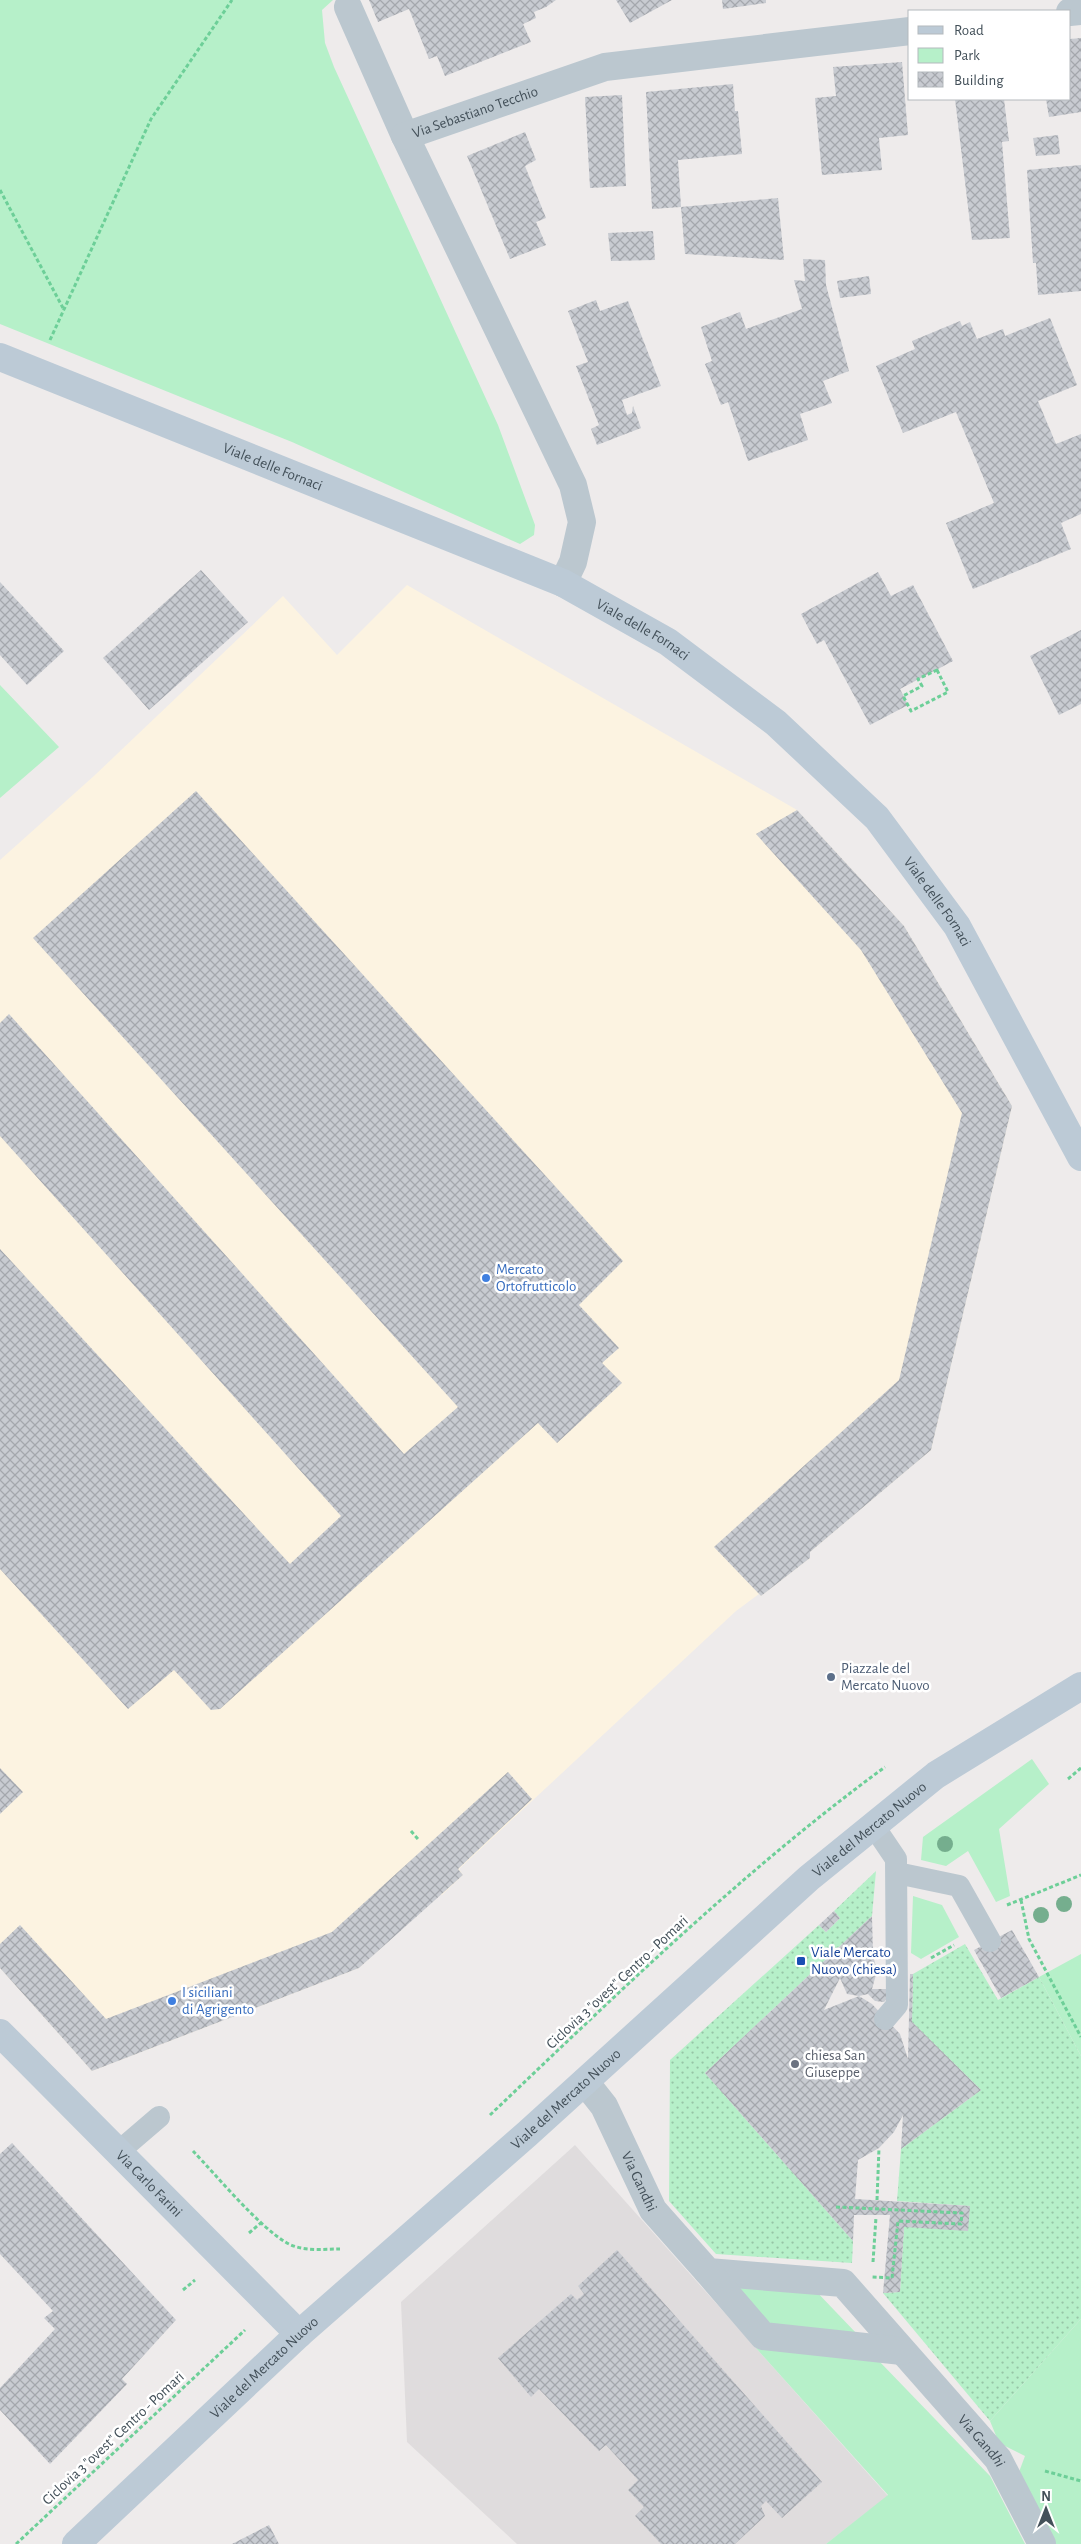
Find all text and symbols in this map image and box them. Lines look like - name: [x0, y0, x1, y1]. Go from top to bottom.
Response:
- legend: [908, 10, 1071, 100]
- text: Road: [954, 23, 984, 38]
- text: Park: [954, 48, 980, 63]
- text: Building: [954, 73, 1004, 88]
- street label: Via Sebastiano Tecchio: [410, 84, 540, 141]
- street label: Viale delle Fornaci: [221, 440, 325, 494]
- street label: Viale delle Fornaci: [593, 596, 692, 663]
- street label: Viale delle Fornaci: [901, 854, 973, 949]
- place label: Mercato Ortofrutticolo: [496, 1262, 576, 1294]
- marker: Mercato Ortofrutticolo: [480, 1272, 492, 1284]
- place label: Piazzale del Mercato Nuovo: [841, 1661, 930, 1693]
- marker: Piazzale del Mercato Nuovo: [825, 1671, 837, 1683]
- street label: Viale del Mercato Nuovo: [810, 1779, 929, 1880]
- street label: Ciclovia 3 "ovest" Centro - Pomari: [544, 1913, 691, 2052]
- place label: Viale Mercato Nuovo (chiesa): [811, 1945, 897, 1977]
- marker: Viale Mercato Nuovo (chiesa): [795, 1955, 807, 1967]
- place label: I siciliani di Agrigento: [182, 1985, 254, 2017]
- marker: I siciliani di Agrigento: [166, 1995, 178, 2007]
- street label: Viale del Mercato Nuovo: [508, 2046, 624, 2152]
- place label: chiesa San Giuseppe: [805, 2048, 865, 2080]
- marker: chiesa San Giuseppe: [789, 2058, 801, 2070]
- street label: Via Carlo Farini: [113, 2147, 185, 2220]
- street label: Via Gandhi: [619, 2149, 660, 2214]
- street label: Viale del Mercato Nuovo: [207, 2314, 321, 2422]
- street label: Ciclovia 3 "ovest" Centro - Pomari: [40, 2369, 187, 2508]
- street label: Via Gandhi: [955, 2412, 1008, 2469]
- north arrow: [1021, 2484, 1071, 2534]
- text: N: [1041, 2490, 1051, 2504]

